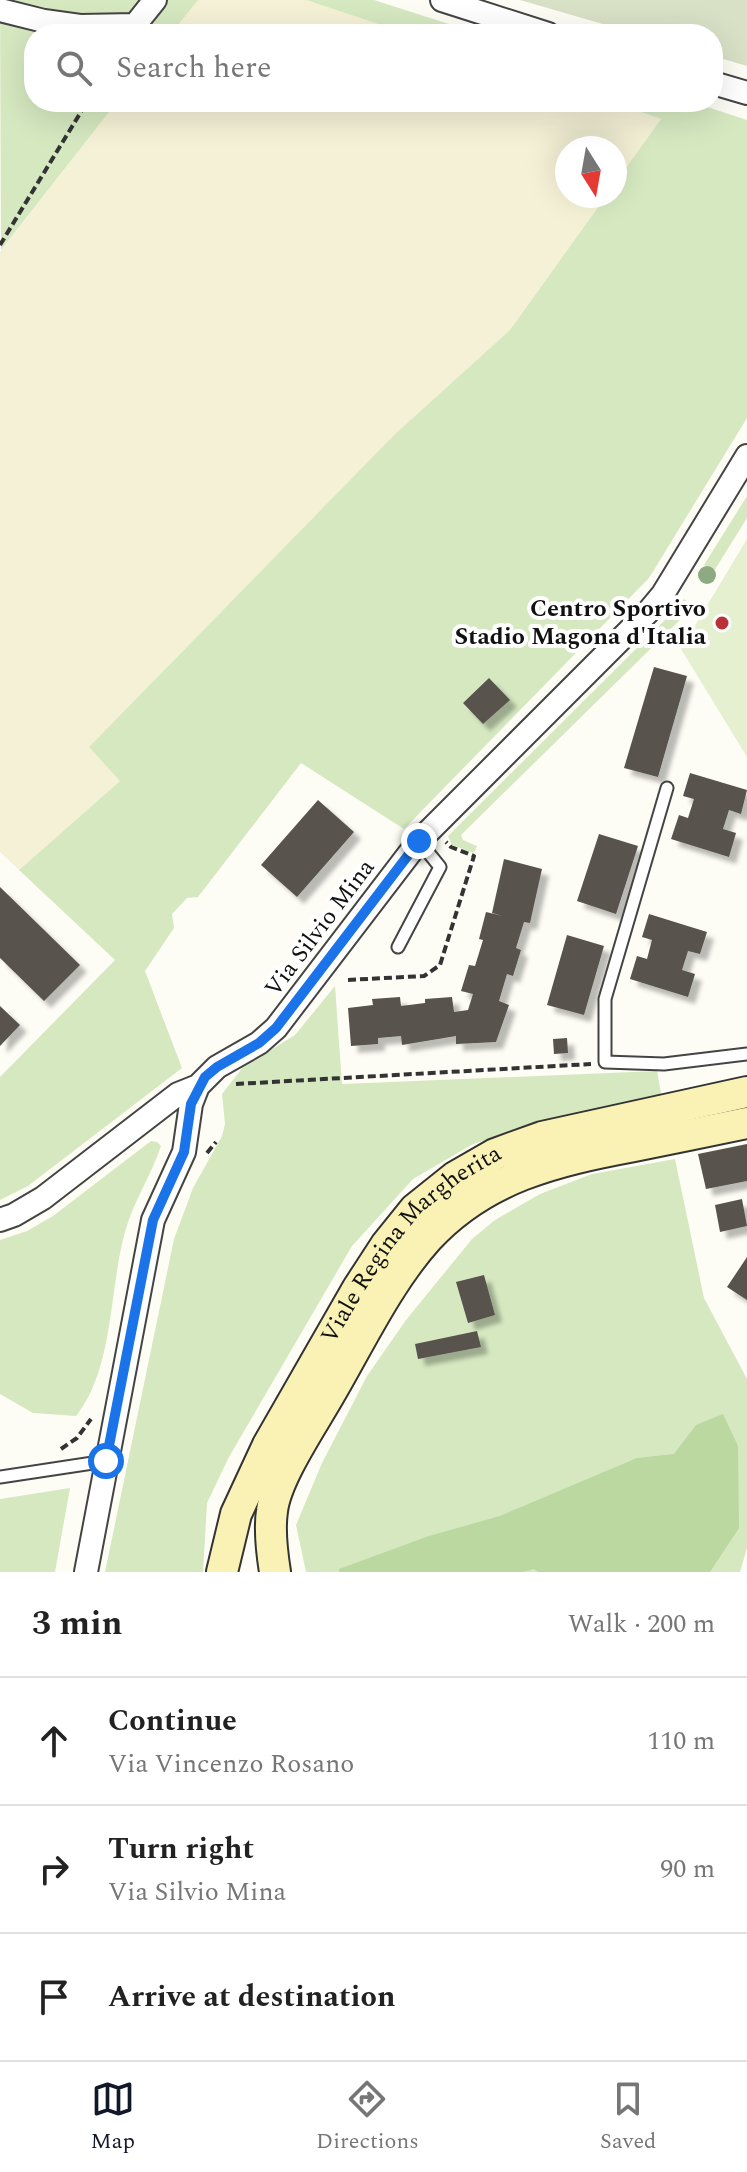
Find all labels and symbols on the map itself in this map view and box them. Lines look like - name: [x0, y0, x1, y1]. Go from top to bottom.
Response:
- north arrow: [555, 136, 627, 208]
- place label: Centro Sportivo Stadio Magona d'Italia: [454, 591, 707, 655]
- marker: Centro Sportivo Stadio Magona d'Italia: [713, 614, 731, 632]
- route end: [401, 823, 437, 859]
- street label: Via Silvio Mina: [256, 851, 384, 1004]
- street label: Viale Regina Margherita: [312, 1136, 509, 1350]
- route start: [88, 1443, 124, 1479]

